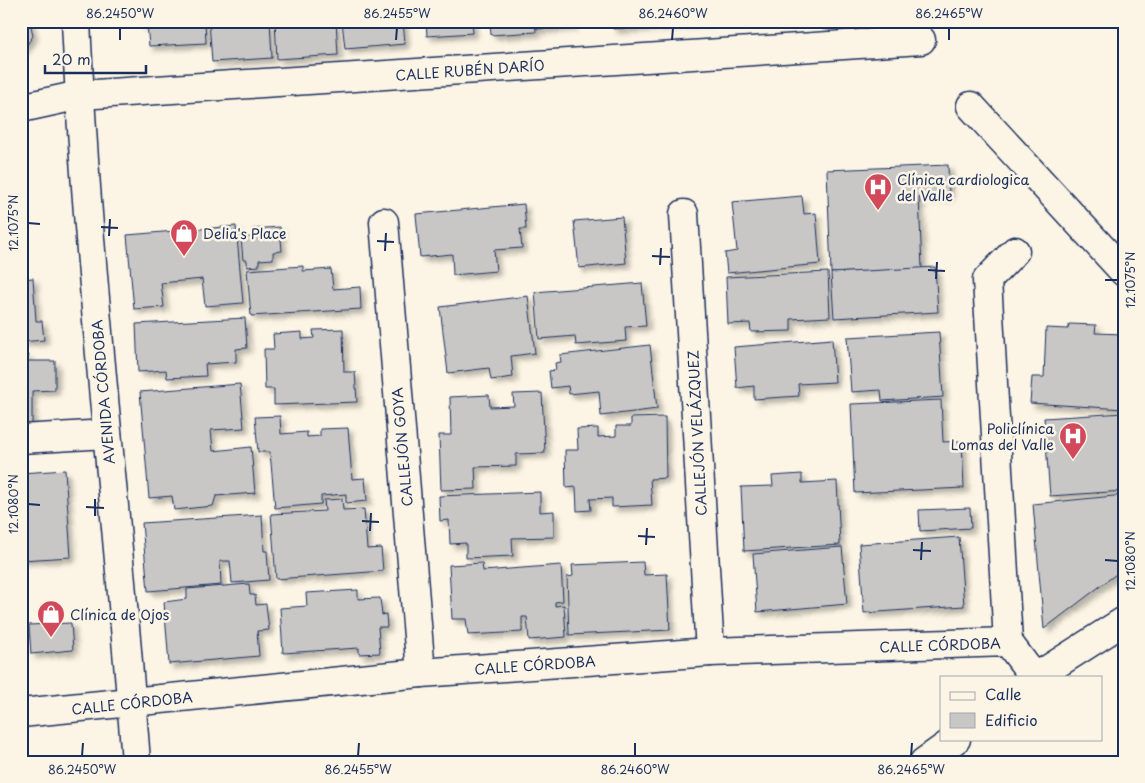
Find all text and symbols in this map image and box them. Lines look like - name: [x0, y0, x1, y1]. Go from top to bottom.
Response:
- text: 86.2450°W: [86, 4, 155, 22]
- text: 86.2455°W: [364, 4, 431, 22]
- text: 86.2460°W: [638, 4, 708, 22]
- text: 86.2465°W: [915, 4, 984, 22]
- scale bar: [45, 42, 146, 74]
- text: 20 m: [52, 47, 91, 70]
- street label: CALLE RUBÉN DARÍO: [395, 54, 545, 86]
- place label: Clínica cardiologica del Valle: [897, 169, 1030, 206]
- hospital icon: Clínica cardiologica del Valle: [863, 172, 893, 211]
- text: 12.1075°N: [4, 195, 22, 251]
- shop icon: Delia's Place: [169, 218, 199, 257]
- place label: Delia's Place: [203, 223, 287, 244]
- text: 12.1075°N: [1121, 252, 1139, 308]
- street label: AVENIDA CÓRDOBA: [86, 319, 120, 465]
- street label: CALLEJÓN VELÁZQUEZ: [682, 350, 712, 516]
- street label: CALLEJÓN GOYA: [386, 386, 418, 507]
- place label: Policlínica Lomas del Valle: [951, 418, 1054, 455]
- hospital icon: Policlínica Lomas del Valle: [1058, 421, 1088, 460]
- text: 12.1080°N: [4, 474, 22, 534]
- text: 12.1080°N: [1121, 531, 1139, 591]
- shop icon: Clínica de Ojos: [36, 599, 66, 638]
- place label: Clínica de Ojos: [70, 604, 169, 625]
- street label: CALLE CÓRDOBA: [879, 632, 1001, 658]
- street label: CALLE CÓRDOBA: [474, 650, 597, 680]
- legend: [940, 676, 1102, 740]
- text: Calle: [985, 682, 1022, 705]
- street label: CALLE CÓRDOBA: [70, 686, 194, 720]
- text: Edificio: [985, 708, 1038, 731]
- text: 86.2450°W: [48, 760, 117, 778]
- text: 86.2455°W: [325, 760, 392, 778]
- text: 86.2460°W: [600, 760, 670, 778]
- text: 86.2465°W: [877, 760, 946, 778]

